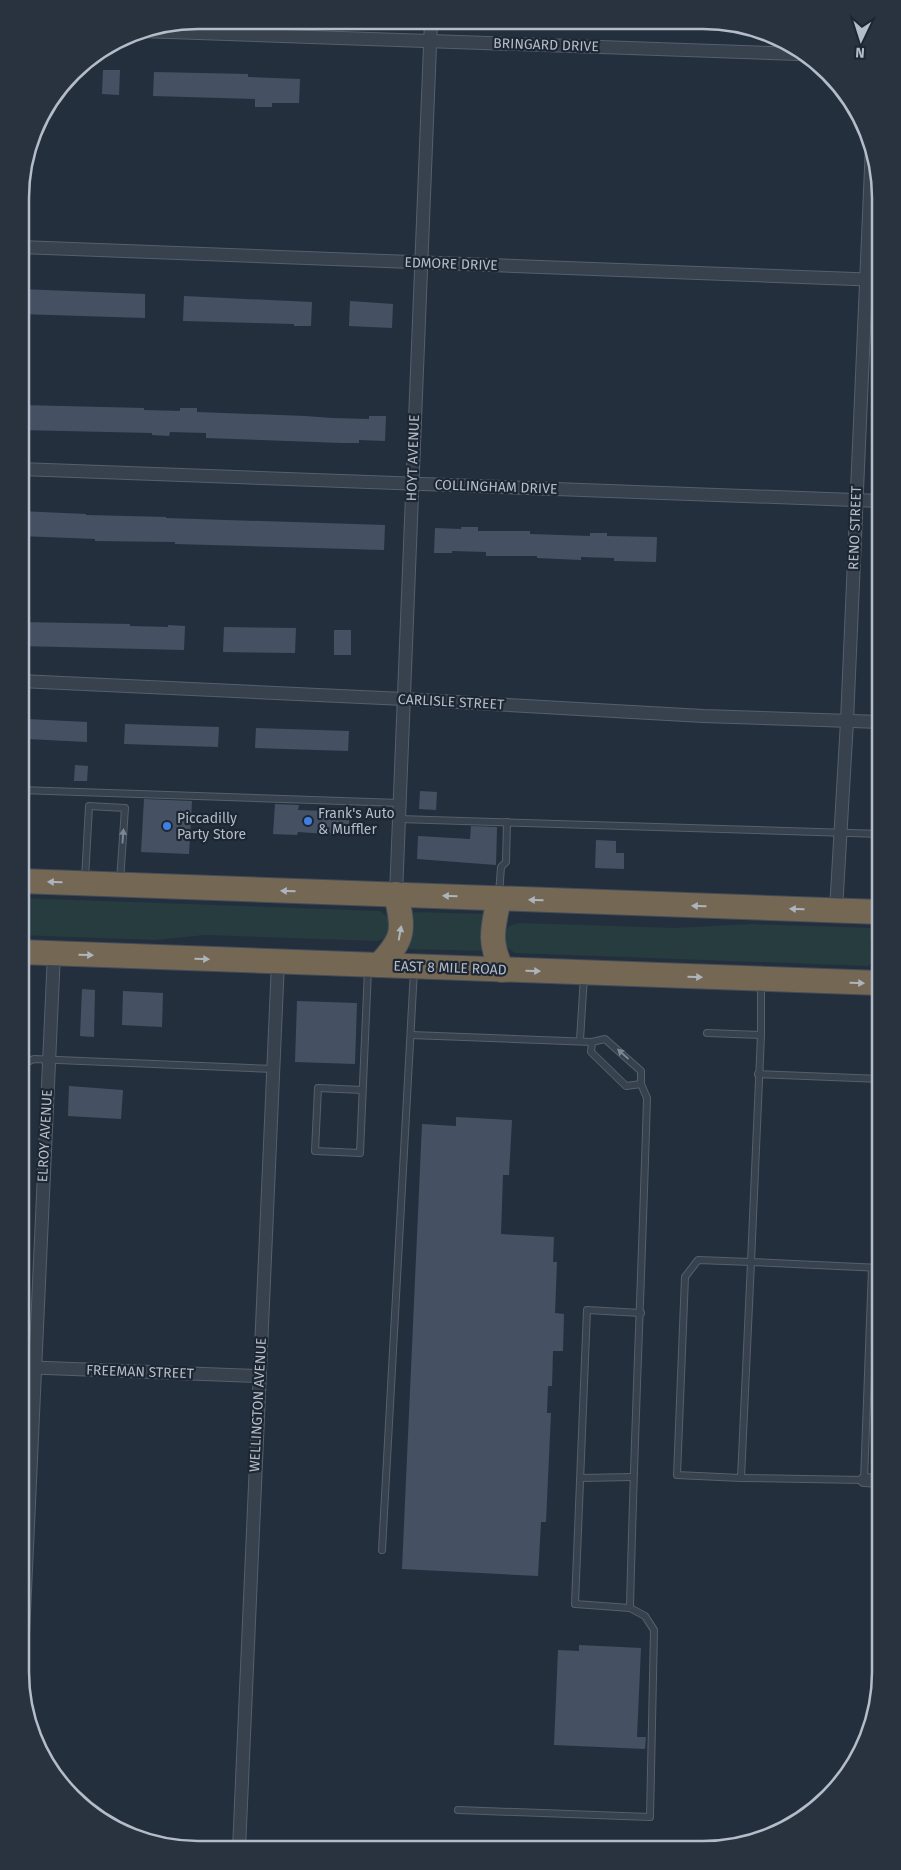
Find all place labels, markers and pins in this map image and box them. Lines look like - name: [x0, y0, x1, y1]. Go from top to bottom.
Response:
- place label: Frank's Auto & Muffler: [318, 805, 395, 838]
- place label: Piccadilly Party Store: [177, 810, 246, 843]
- marker: Frank's Auto & Muffler: [302, 815, 314, 827]
- marker: Piccadilly Party Store: [161, 820, 173, 832]

